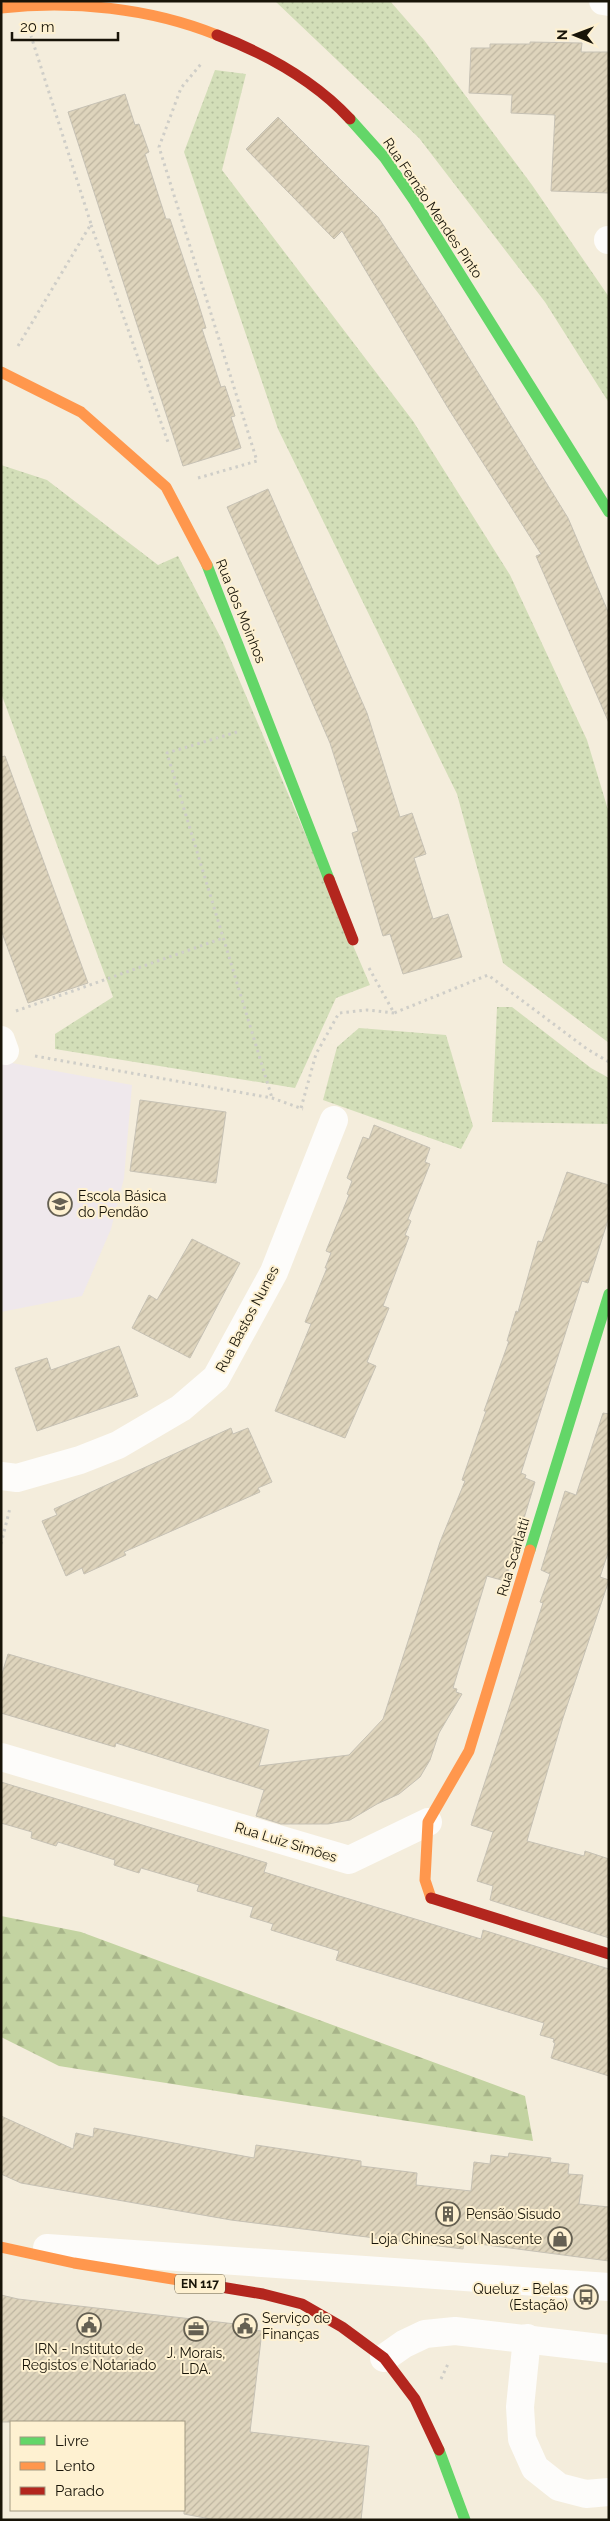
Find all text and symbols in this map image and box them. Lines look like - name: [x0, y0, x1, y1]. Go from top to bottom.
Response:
- scale bar: [12, 10, 119, 42]
- north arrow: [550, 10, 600, 60]
- text: 20 m: [20, 18, 55, 36]
- text: N: [554, 29, 570, 40]
- street label: Rua Fernão Mendes Pinto: [380, 135, 486, 281]
- street label: Rua dos Moinhos: [213, 557, 269, 666]
- place label: Escola Básica do Pendão: [78, 1188, 166, 1220]
- school or university icon: Escola Básica do Pendão: [47, 1191, 73, 1217]
- street label: Rua Bastos Nunes: [212, 1263, 282, 1375]
- street label: Rua Scarlatti: [493, 1516, 533, 1598]
- street label: Rua Luiz Simões: [233, 1819, 339, 1865]
- building icon: Pensão Sisudo: [435, 2201, 461, 2227]
- place label: Pensão Sisudo: [466, 2206, 561, 2222]
- shop icon: Loja Chinesa Sol Nascente: [547, 2226, 573, 2252]
- place label: Loja Chinesa Sol Nascente: [371, 2231, 542, 2247]
- road number: EN 117: [175, 2274, 225, 2294]
- place label: Queluz - Belas (Estação): [473, 2281, 568, 2313]
- bus stop icon: Queluz - Belas (Estação): [573, 2284, 599, 2310]
- place label: Serviço de Finanças: [262, 2310, 331, 2342]
- public building icon: IRN - Instituto de Registos e Notariado: [76, 2312, 102, 2338]
- public building icon: Serviço de Finanças: [232, 2313, 258, 2339]
- office icon: J. Morais, LDA.: [183, 2316, 209, 2342]
- place label: IRN - Instituto de Registos e Notariado: [22, 2341, 156, 2373]
- place label: J. Morais, LDA.: [167, 2345, 225, 2377]
- legend: [10, 2421, 185, 2511]
- text: Livre: [55, 2432, 89, 2450]
- text: Lento: [55, 2457, 95, 2475]
- text: Parado: [55, 2482, 104, 2500]

